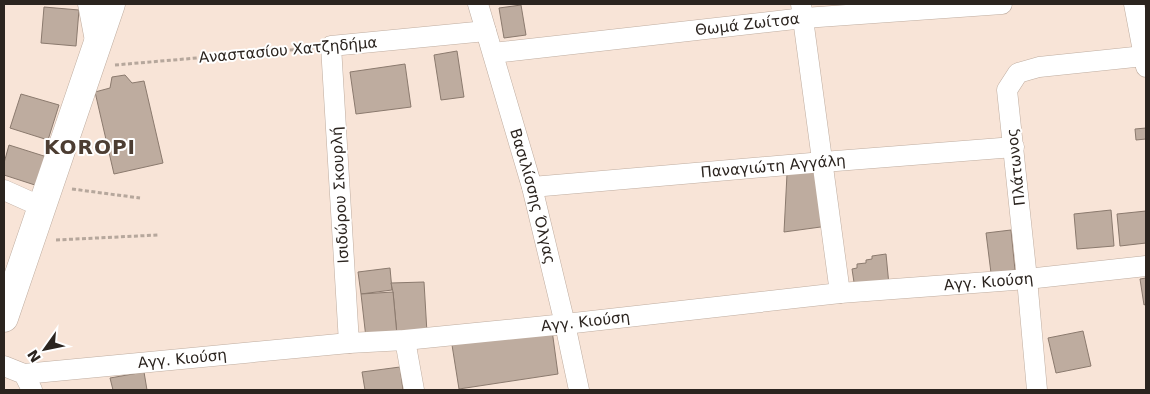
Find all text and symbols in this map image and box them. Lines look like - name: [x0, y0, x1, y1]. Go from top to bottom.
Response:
- street label: Θωμά Ζωίτσα: [694, 10, 801, 39]
- street label: Αναστασίου Χατζηδήμα: [198, 33, 378, 67]
- street label: Ισιδώρου Σκουρλή: [327, 126, 353, 264]
- street label: Βασιλίσσης Όλγας: [506, 126, 559, 266]
- street label: Πλάτωνος: [1003, 127, 1029, 207]
- district label: KOROPI: [44, 135, 136, 159]
- street label: Παναγιώτη Αγγάλη: [700, 151, 846, 181]
- street label: Αγγ. Κιούση: [943, 269, 1034, 294]
- street label: Αγγ. Κιούση: [540, 308, 631, 335]
- north arrow: [20, 324, 70, 374]
- street label: Αγγ. Κιούση: [137, 346, 228, 372]
- text: N: [24, 347, 44, 365]

